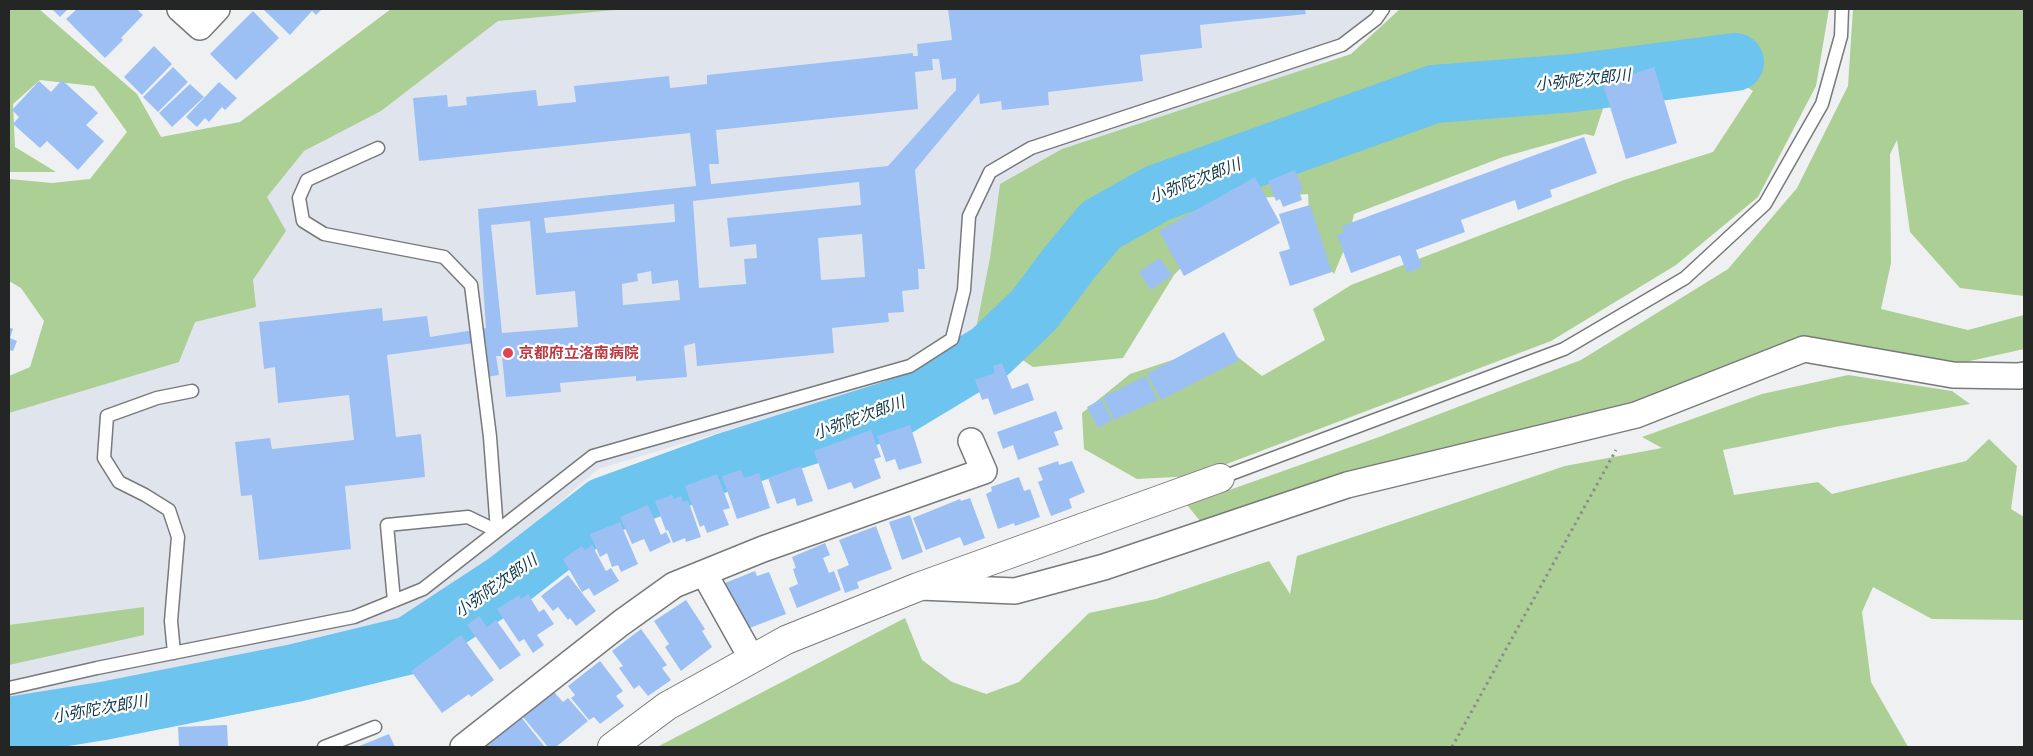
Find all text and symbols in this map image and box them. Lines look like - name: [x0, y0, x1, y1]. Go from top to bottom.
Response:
- water label: 小弥陀次郎川: [1534, 65, 1632, 95]
- water label: 小弥陀次郎川: [1147, 155, 1243, 207]
- place label: 京都府立洛南病院: [519, 344, 639, 362]
- marker: 京都府立洛南病院: [501, 346, 515, 360]
- water label: 小弥陀次郎川: [811, 393, 907, 443]
- water label: 小弥陀次郎川: [451, 551, 541, 621]
- water label: 小弥陀次郎川: [51, 691, 149, 727]

